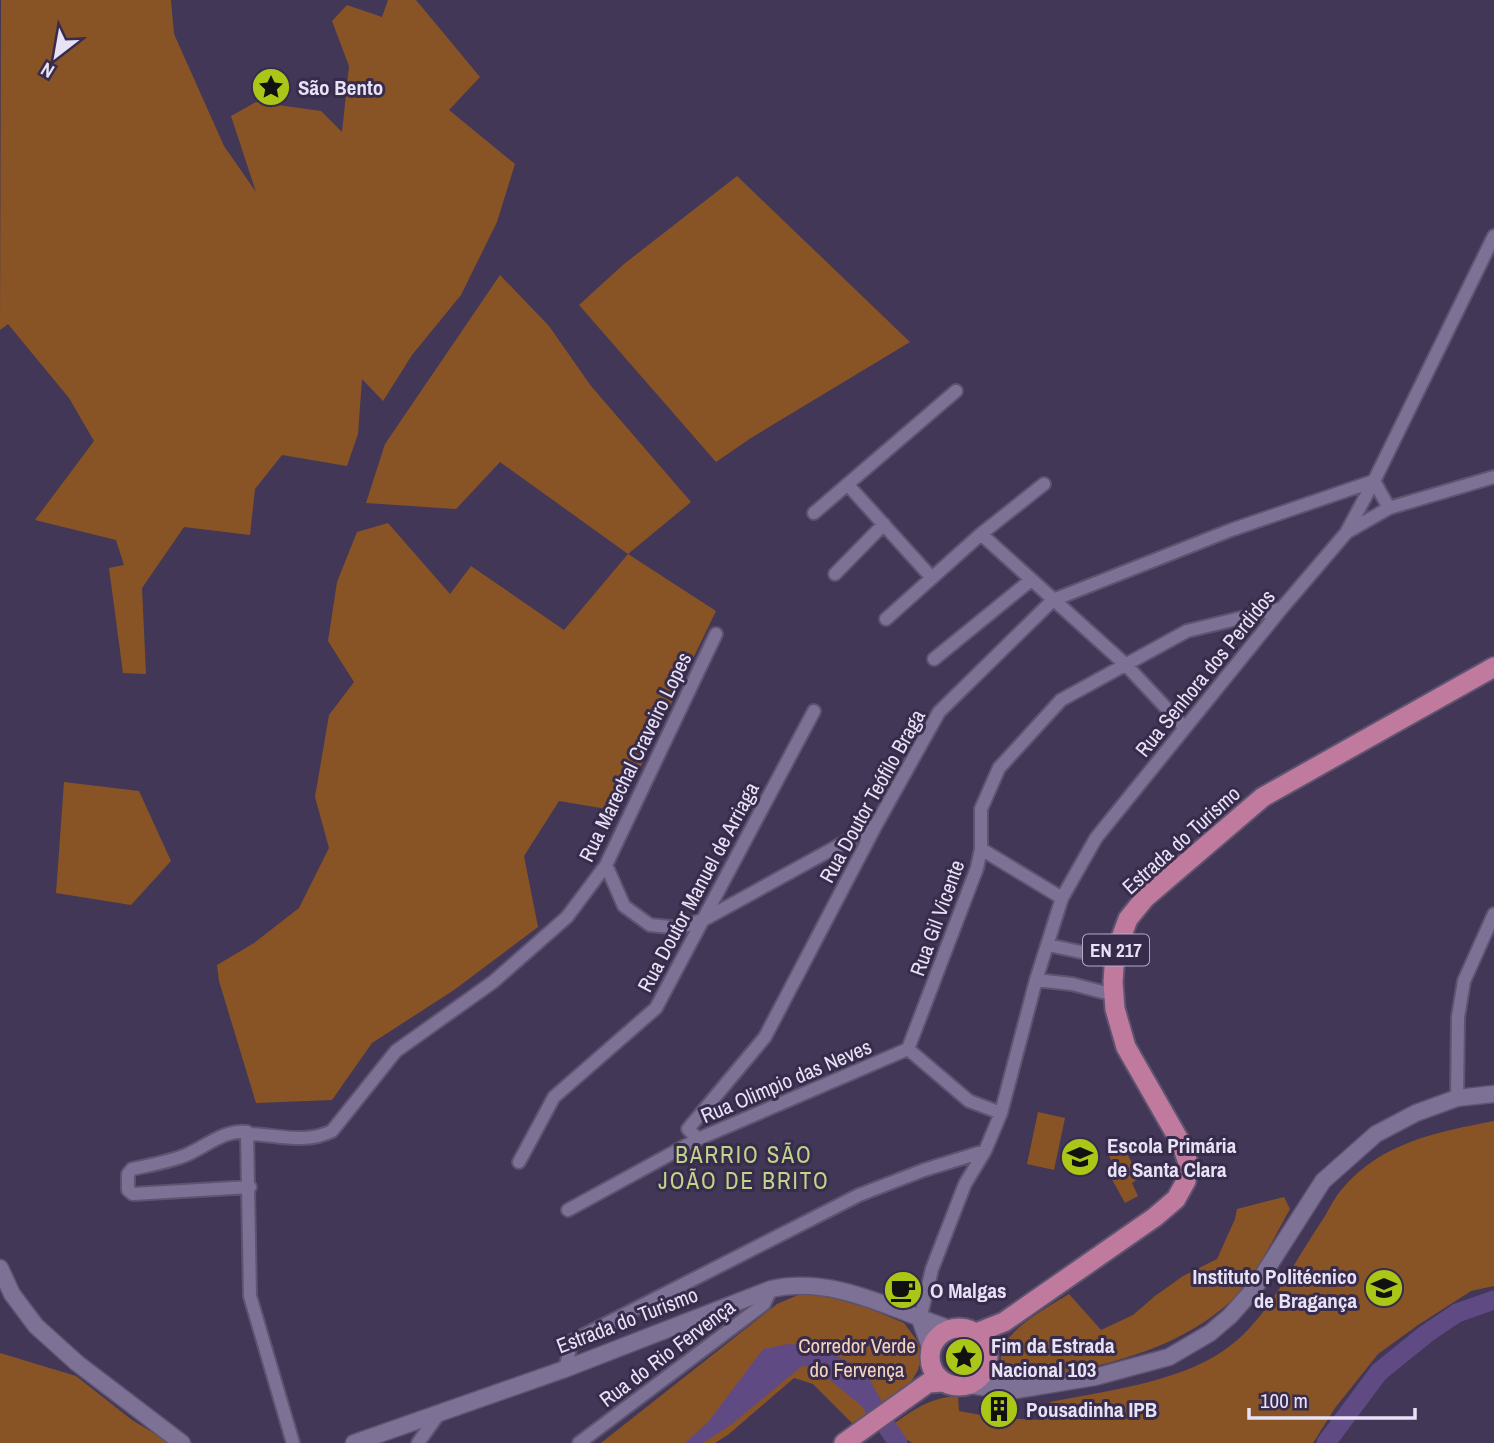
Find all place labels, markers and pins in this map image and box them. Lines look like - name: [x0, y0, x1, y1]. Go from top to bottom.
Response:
- place icon: São Bento: [250, 66, 292, 108]
- place label: São Bento: [298, 73, 383, 102]
- place label: Escola Primária de Santa Clara: [1107, 1131, 1237, 1184]
- school or university icon: Escola Primária de Santa Clara: [1059, 1136, 1101, 1178]
- place label: Instituto Politécnico de Bragança: [1192, 1262, 1357, 1315]
- school or university icon: Instituto Politécnico de Bragança: [1363, 1267, 1405, 1309]
- cafe icon: O Malgas: [882, 1269, 924, 1311]
- place label: O Malgas: [930, 1276, 1007, 1305]
- place label: Fim da Estrada Nacional 103: [991, 1331, 1115, 1384]
- place icon: Fim da Estrada Nacional 103: [943, 1336, 985, 1378]
- building icon: Pousadinha IPB: [978, 1388, 1020, 1430]
- place label: Pousadinha IPB: [1026, 1395, 1157, 1424]

